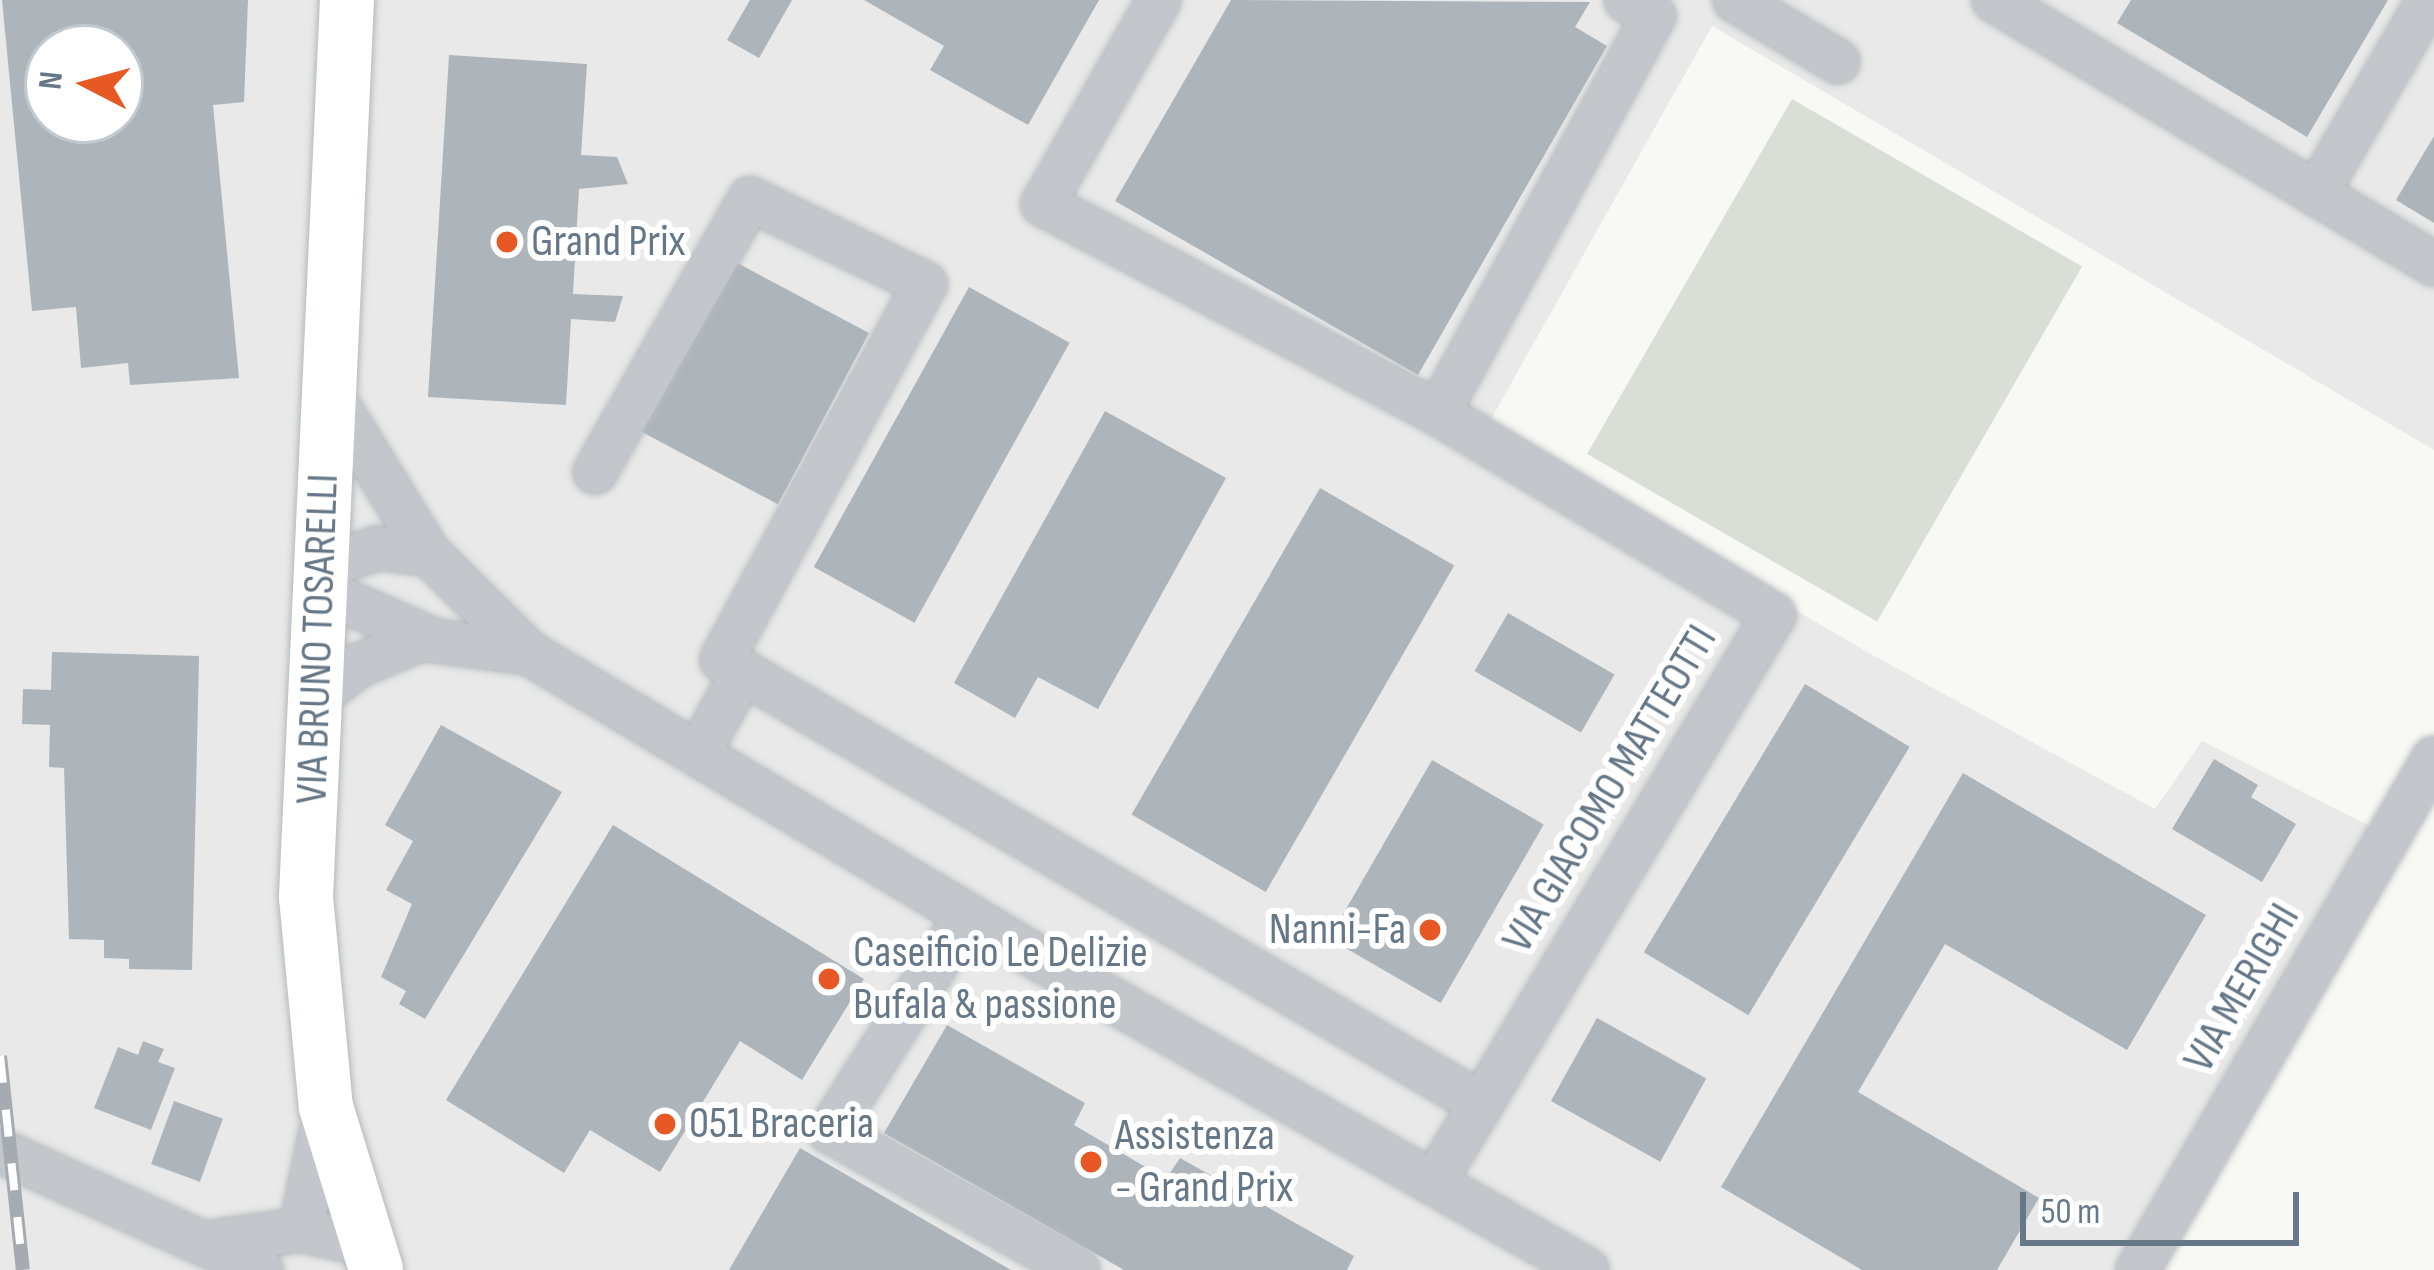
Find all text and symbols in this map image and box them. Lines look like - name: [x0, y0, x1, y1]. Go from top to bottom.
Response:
- north arrow: [24, 24, 144, 144]
- text: N: [30, 70, 72, 91]
- place label: Grand Prix: [531, 215, 685, 269]
- marker: Grand Prix: [494, 229, 520, 255]
- street label: VIA BRUNO TOSARELLI: [285, 473, 351, 805]
- street label: VIA GIACOMO MATTEOTTI: [1491, 616, 1729, 962]
- street label: VIA MERIGHI: [2172, 894, 2312, 1082]
- place label: Nanni-Fa: [1269, 903, 1406, 957]
- marker: Nanni-Fa: [1417, 917, 1443, 943]
- place label: Caseificio Le Delizie Bufala & passione: [853, 926, 1148, 1032]
- marker: Caseificio Le Delizie Bufala & passione: [816, 966, 842, 992]
- place label: 051 Braceria: [689, 1097, 874, 1151]
- place label: Assistenza - Grand Prix: [1115, 1109, 1293, 1215]
- marker: 051 Braceria: [652, 1111, 678, 1137]
- marker: Assistenza - Grand Prix: [1078, 1149, 1104, 1175]
- scale bar: [2026, 1168, 2305, 1242]
- text: 50 m: [2041, 1191, 2100, 1234]

